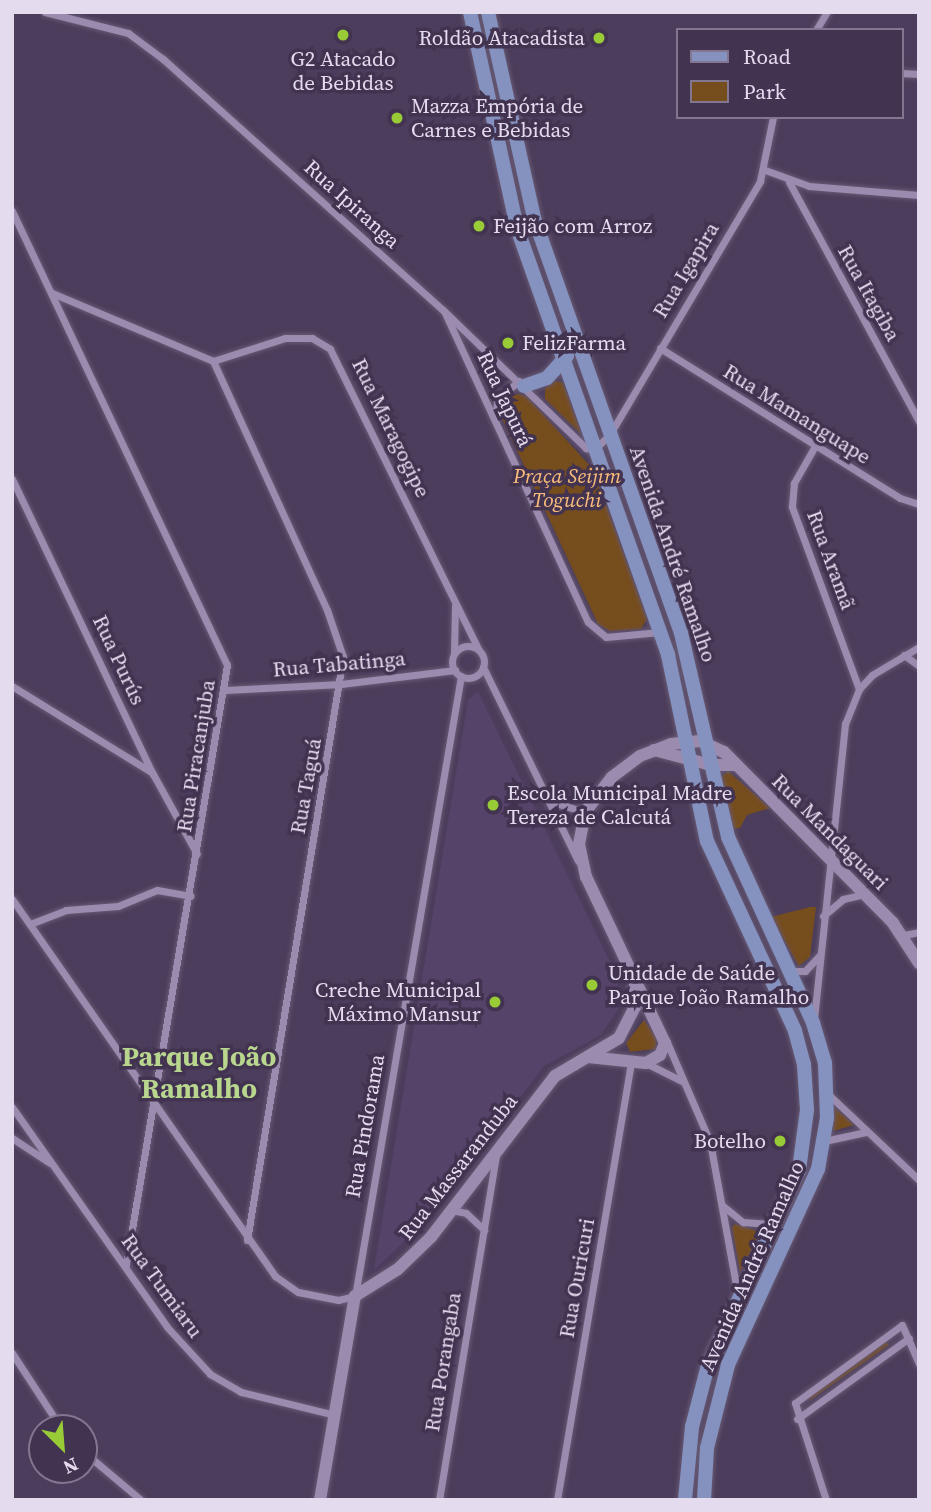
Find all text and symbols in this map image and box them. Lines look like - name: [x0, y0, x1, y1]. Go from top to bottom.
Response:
- place label: Roldão Atacadista: [418, 25, 585, 51]
- marker: G2 Atacado de Bebidas: [335, 27, 351, 43]
- legend: [676, 28, 903, 119]
- marker: Roldão Atacadista: [591, 30, 607, 46]
- text: Road: [743, 42, 791, 71]
- place label: G2 Atacado de Bebidas: [290, 46, 396, 96]
- text: Park: [743, 77, 786, 106]
- place label: Mazza Empória de Carnes e Bebidas: [411, 93, 583, 143]
- marker: Mazza Empória de Carnes e Bebidas: [389, 110, 405, 126]
- street label: Rua Ipiranga: [299, 154, 405, 254]
- place label: Feijão com Arroz: [493, 213, 652, 239]
- marker: Feijão com Arroz: [471, 218, 487, 234]
- street label: Rua Igapira: [648, 218, 724, 322]
- street label: Rua Itagiba: [832, 240, 906, 346]
- place label: FelizFarma: [522, 330, 626, 356]
- marker: FelizFarma: [500, 335, 516, 351]
- street label: Rua Japurá: [472, 347, 538, 451]
- street label: Rua Maragogipe: [346, 354, 436, 502]
- street label: Rua Mamanguape: [719, 359, 875, 469]
- street label: Avenida André Ramalho: [624, 443, 722, 665]
- park label: Praça Seijim Toguchi: [513, 463, 621, 513]
- street label: Rua Aramã: [801, 507, 861, 613]
- street label: Rua Purús: [87, 611, 151, 709]
- street label: Rua Tabatinga: [271, 646, 407, 682]
- street label: Rua Piracanjuba: [172, 678, 220, 834]
- street label: Rua Taguá: [285, 736, 327, 836]
- street label: Rua Mandaguari: [767, 769, 893, 895]
- place label: Escola Municipal Madre Tereza de Calcutá: [507, 780, 733, 830]
- marker: Escola Municipal Madre Tereza de Calcutá: [485, 797, 501, 813]
- place label: Unidade de Saúde Parque João Ramalho: [608, 960, 809, 1010]
- marker: Unidade de Saúde Parque João Ramalho: [582, 975, 602, 995]
- place label: Creche Municipal Máximo Mansur: [315, 977, 481, 1027]
- marker: Creche Municipal Máximo Mansur: [487, 994, 503, 1010]
- district label: Parque João Ramalho: [122, 1039, 276, 1105]
- street label: Rua Pindorama: [340, 1052, 390, 1200]
- street label: Rua Massaranduba: [393, 1089, 523, 1245]
- place label: Botelho: [694, 1128, 766, 1154]
- marker: Botelho: [772, 1133, 788, 1149]
- street label: Avenida André Ramalho: [694, 1157, 810, 1375]
- street label: Rua Ouricuri: [554, 1216, 600, 1340]
- street label: Rua Tumiaru: [116, 1229, 208, 1343]
- street label: Rua Porangaba: [420, 1291, 466, 1433]
- north arrow: [28, 1414, 98, 1484]
- text: N: [59, 1452, 83, 1481]

